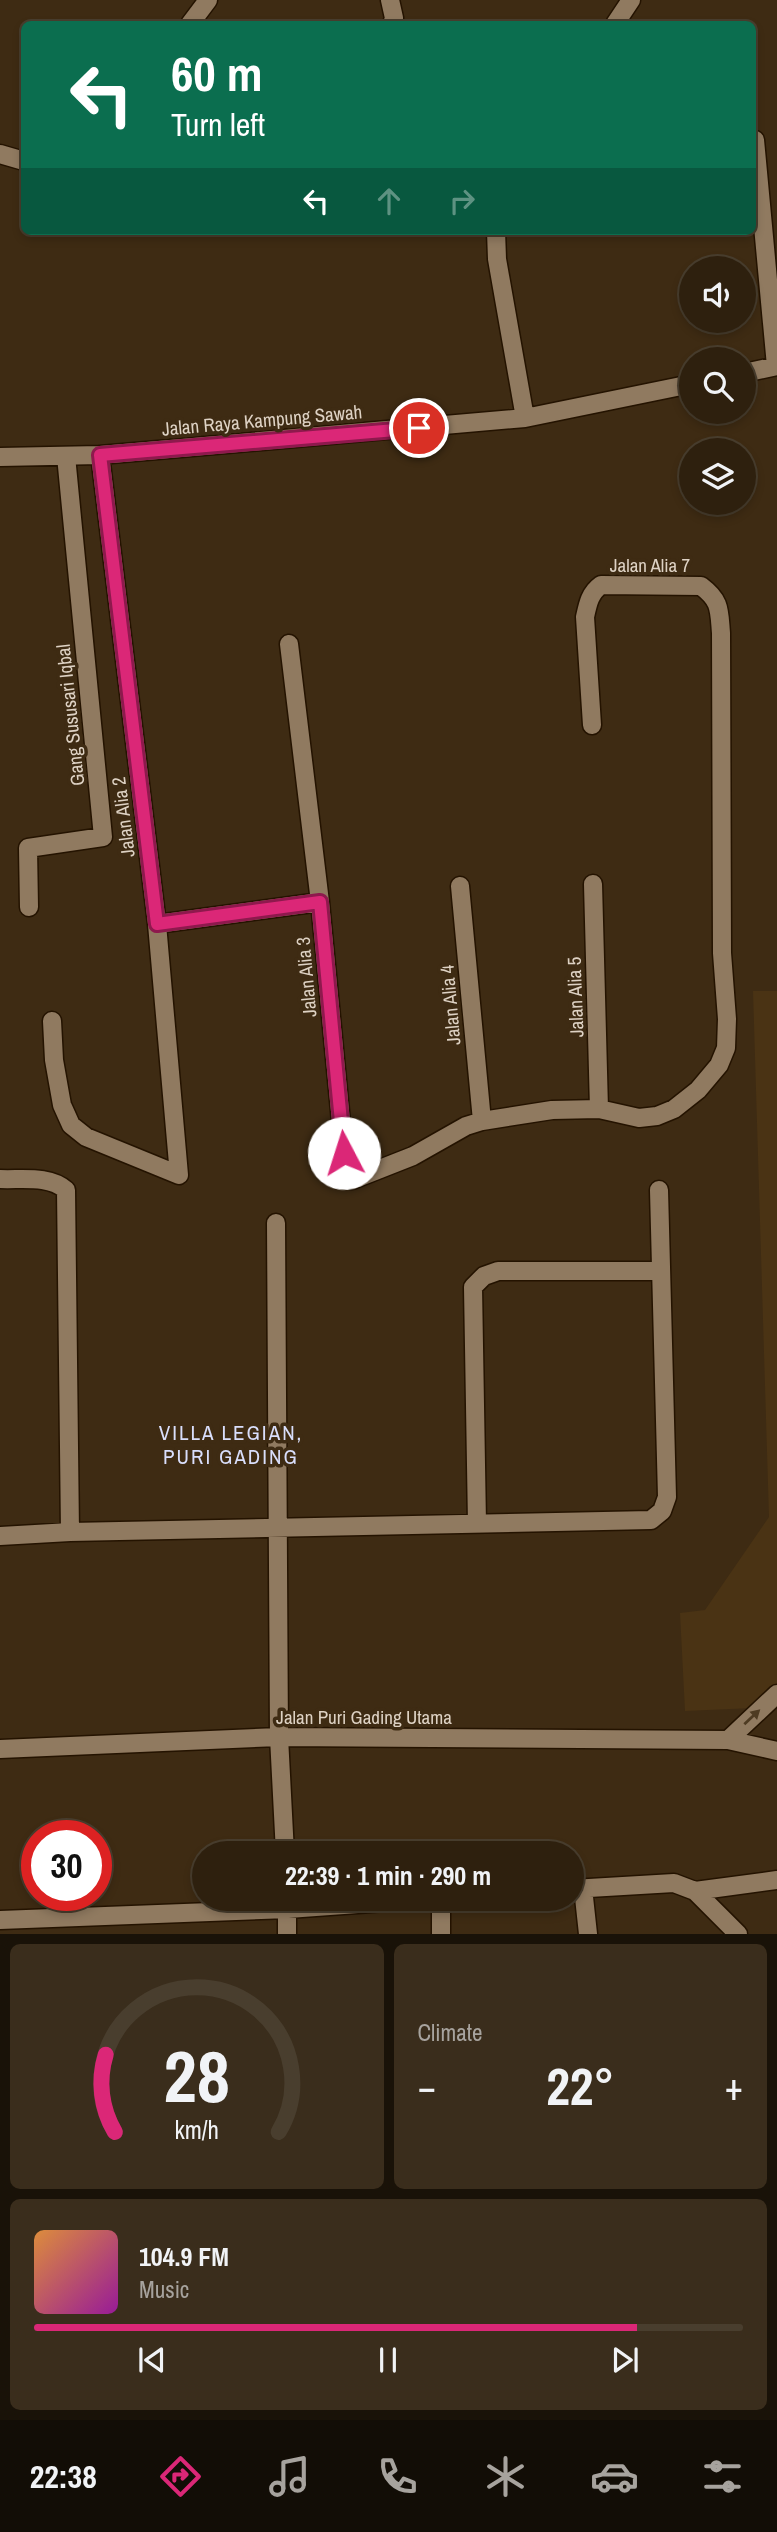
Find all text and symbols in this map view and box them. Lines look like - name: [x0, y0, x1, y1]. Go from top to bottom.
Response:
- text: 60 m: [171, 40, 263, 106]
- icon: left: [56, 49, 147, 140]
- text: Turn left: [171, 103, 265, 146]
- icon: left: [297, 182, 335, 220]
- icon: ahead: [370, 182, 408, 220]
- icon: right: [443, 182, 481, 220]
- map controls: [679, 256, 756, 515]
- button: sound: [679, 256, 756, 333]
- button: search: [679, 347, 756, 424]
- street label: Jalan Raya Kampung Sawah: [161, 398, 363, 442]
- pin: [389, 398, 449, 458]
- icon: arrive: [400, 409, 438, 447]
- button: layers: [679, 438, 756, 515]
- street label: Jalan Alia 7: [610, 552, 691, 578]
- street label: Gang Sususari Iqbal: [50, 643, 90, 787]
- street label: Jalan Alia 2: [105, 775, 141, 859]
- street label: Jalan Alia 3: [290, 936, 322, 1018]
- street label: Jalan Alia 5: [561, 956, 589, 1038]
- street label: Jalan Alia 4: [434, 963, 466, 1046]
- position arrow: [307, 1116, 381, 1190]
- district label: VILLA LEGIAN, PURI GADING: [159, 1418, 303, 1471]
- street label: Jalan Puri Gading Utama: [276, 1704, 452, 1730]
- one-way arrow: [743, 1709, 761, 1725]
- speed limit sign: 30: [21, 1820, 112, 1911]
- text: 22:39 · 1 min · 290 m: [285, 1858, 491, 1893]
- text: Climate: [418, 2017, 482, 2048]
- text: 28: [164, 2028, 230, 2126]
- text: 22°: [546, 2051, 614, 2121]
- text: −: [418, 2061, 436, 2112]
- text: +: [725, 2061, 743, 2112]
- text: km/h: [175, 2113, 219, 2147]
- text: 104.9 FM: [139, 2239, 229, 2274]
- text: Music: [139, 2274, 189, 2305]
- icon: previous: [133, 2341, 171, 2379]
- icon: pause: [369, 2341, 407, 2379]
- icon: next: [606, 2341, 644, 2379]
- icon: directions: [156, 2452, 205, 2501]
- icon: music: [265, 2452, 314, 2501]
- icon: phone: [373, 2452, 422, 2501]
- icon: climate: [481, 2452, 530, 2501]
- icon: car: [590, 2452, 639, 2501]
- icon: filters: [698, 2452, 747, 2501]
- text: 22:38: [30, 2455, 97, 2498]

